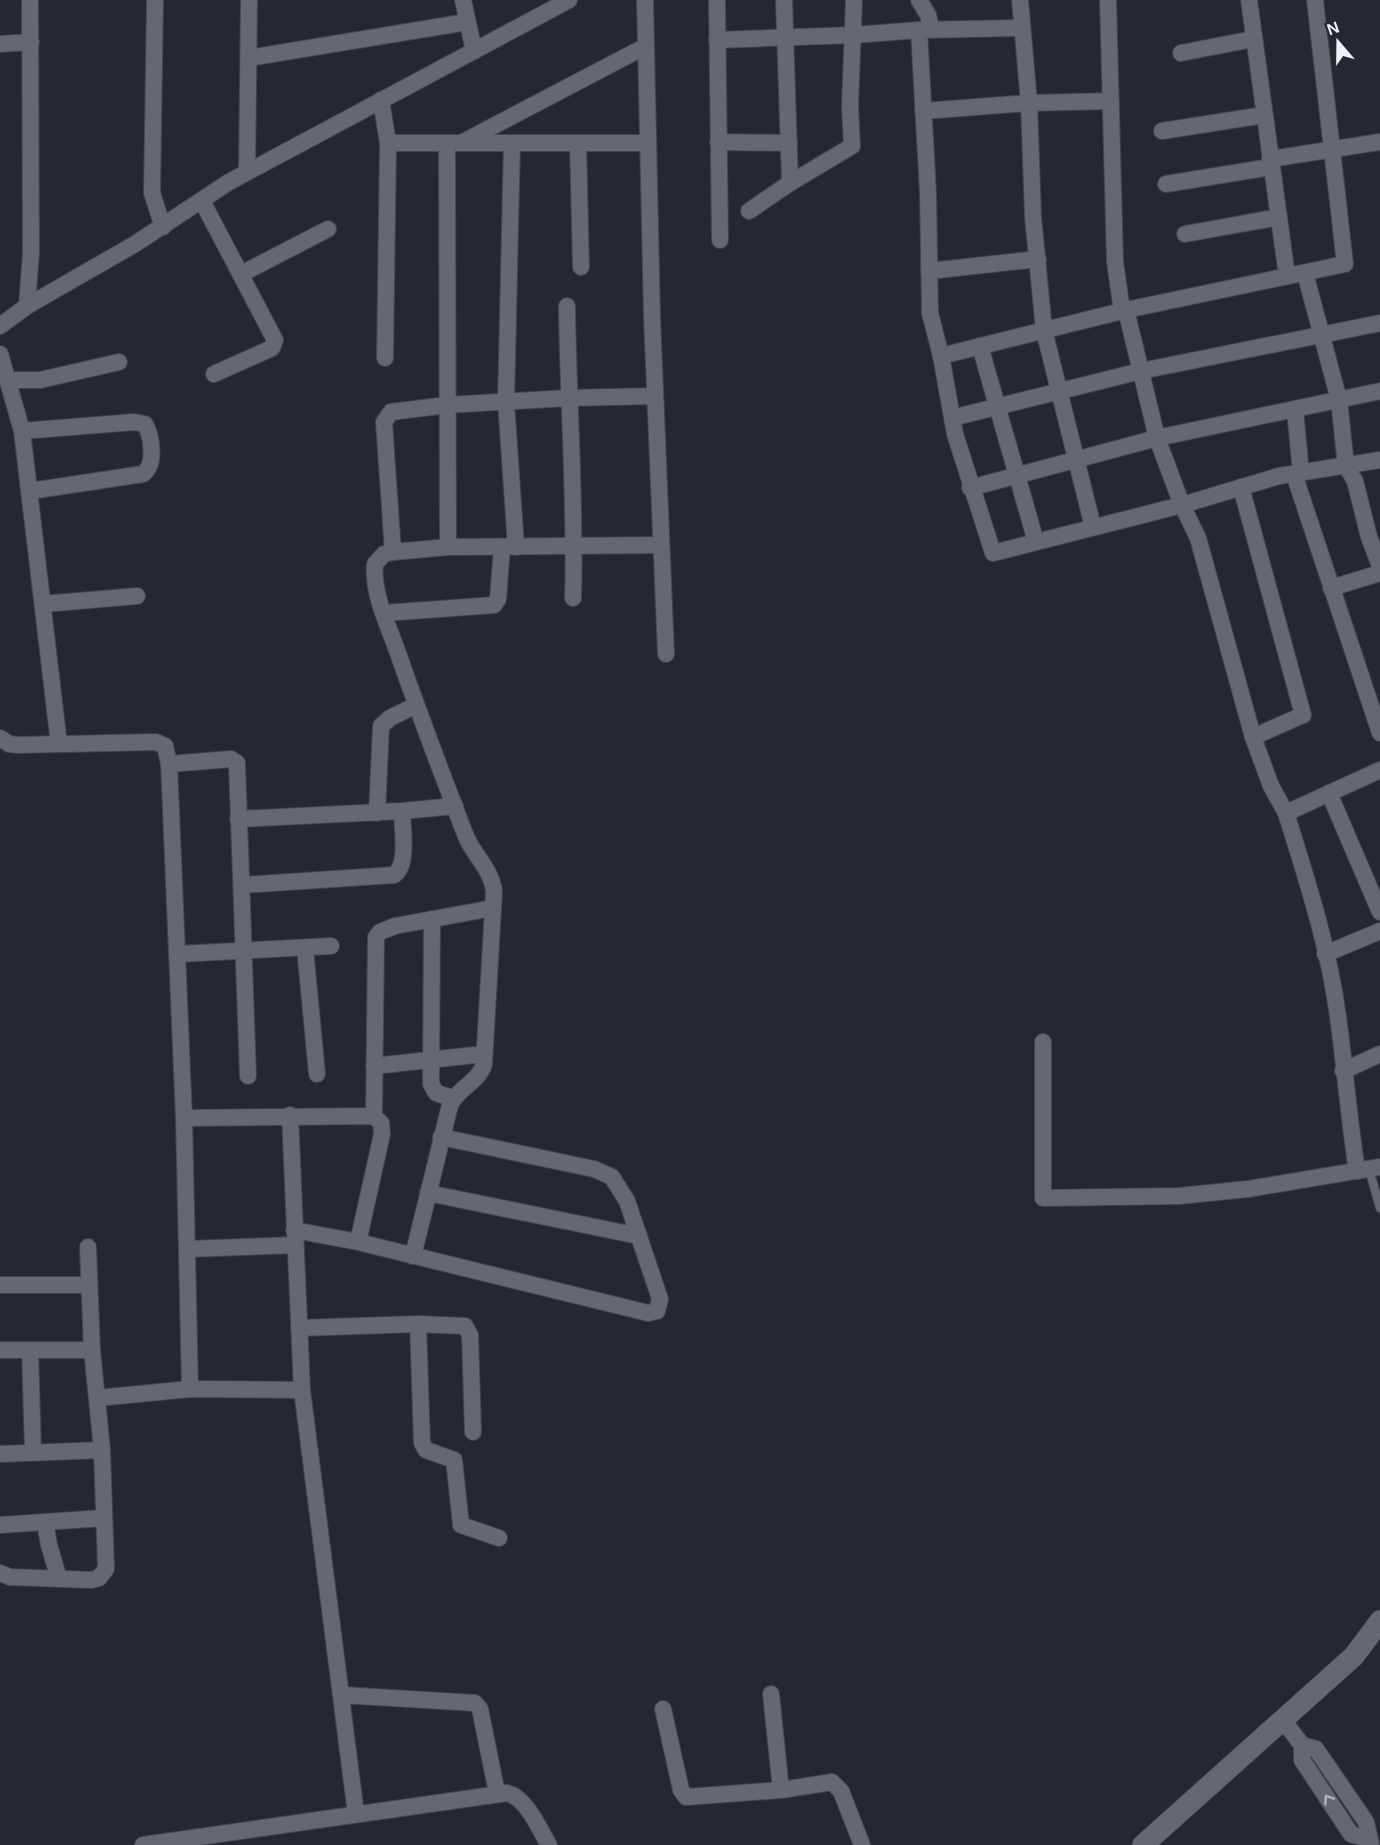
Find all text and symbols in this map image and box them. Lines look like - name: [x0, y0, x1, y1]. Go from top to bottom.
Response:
- north arrow: [1308, 12, 1368, 72]
- text: N: [1325, 18, 1341, 38]
- one-way arrow: [1324, 1795, 1335, 1806]

